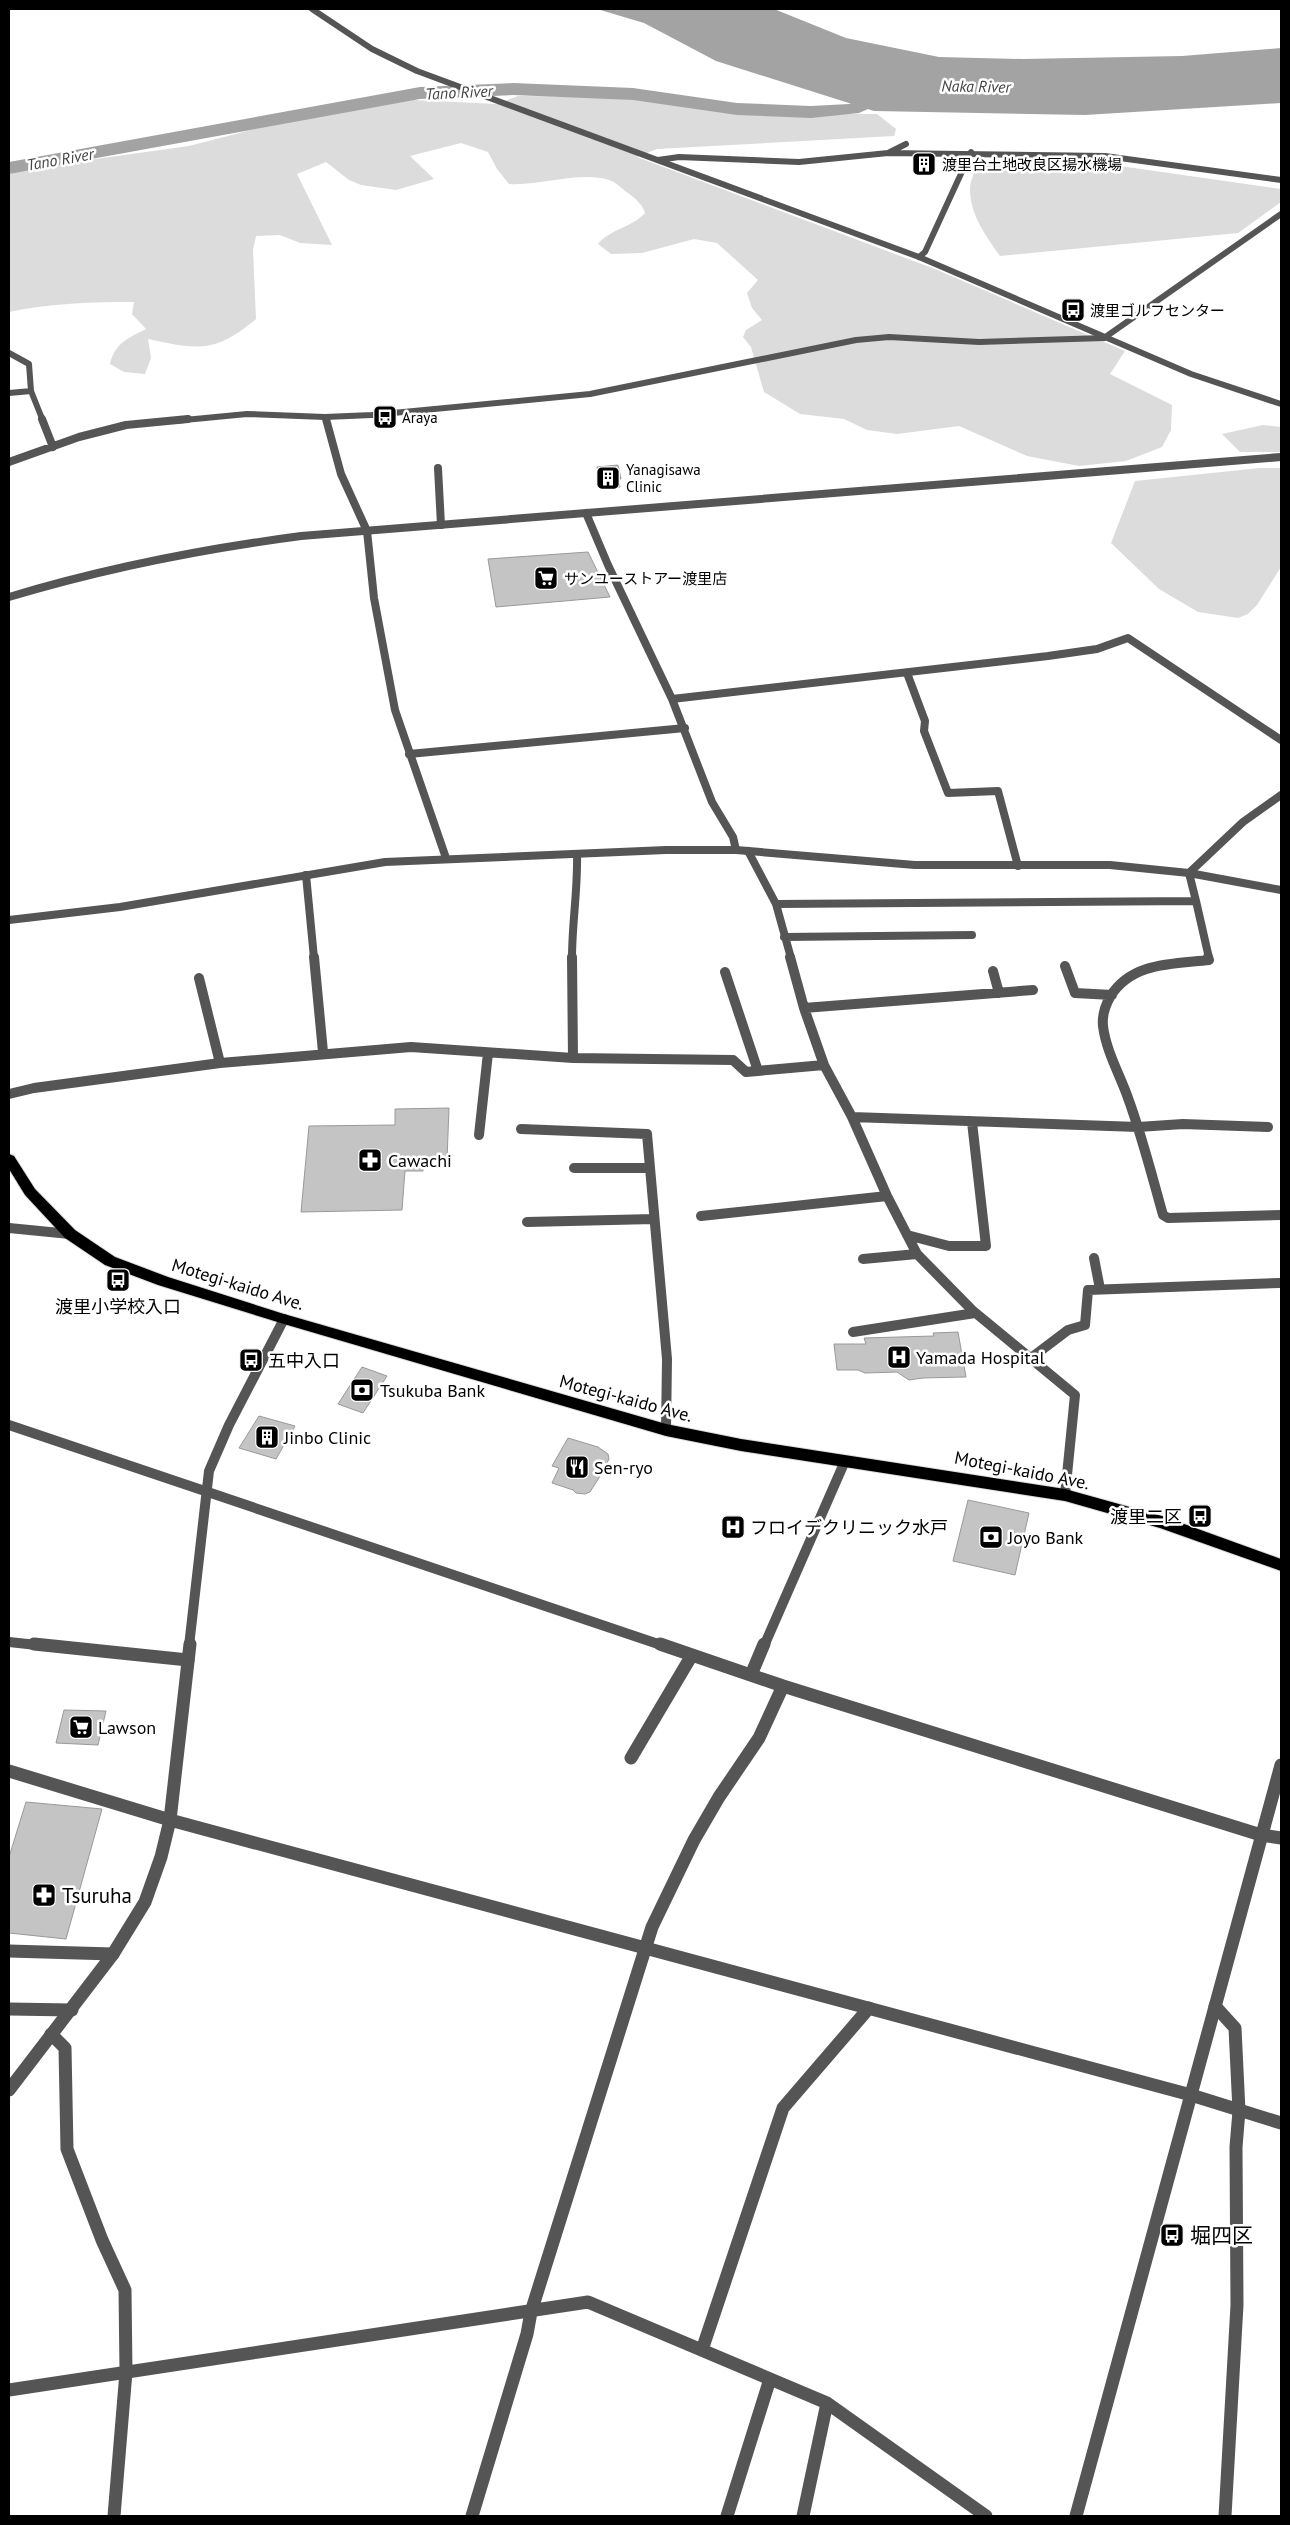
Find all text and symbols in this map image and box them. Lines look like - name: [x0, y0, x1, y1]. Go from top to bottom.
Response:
- water label: Naka River: [941, 75, 1013, 97]
- water label: Tano River: [425, 80, 495, 104]
- water label: Tano River: [25, 143, 97, 175]
- building icon: 渡里台土地改良区揚水機場: [911, 151, 937, 177]
- place label: 渡里台土地改良区揚水機場: [942, 155, 1122, 174]
- bus stop icon: 渡里ゴルフセンター: [1060, 297, 1086, 323]
- place label: 渡里ゴルフセンター: [1090, 301, 1225, 320]
- bus stop icon: Araya: [372, 404, 398, 430]
- place label: Araya: [402, 408, 438, 427]
- place label: Yanagisawa Clinic: [626, 460, 701, 496]
- building icon: Yanagisawa Clinic: [595, 465, 621, 491]
- supermarket icon: サンユーストアー渡里店: [533, 565, 559, 591]
- place label: サンユーストアー渡里店: [564, 569, 727, 588]
- pharmacy icon: Cawachi: [357, 1147, 383, 1173]
- place label: Cawachi: [388, 1149, 452, 1172]
- street label: Motegi-kaido Ave.: [169, 1253, 307, 1315]
- bus stop icon: 渡里小学校入口: [105, 1267, 131, 1293]
- place label: 渡里小学校入口: [55, 1295, 181, 1318]
- hospital icon: Yamada Hospital: [886, 1344, 912, 1370]
- place label: Yamada Hospital: [916, 1346, 1046, 1369]
- bus stop icon: 五中入口: [238, 1347, 264, 1373]
- place label: 五中入口: [268, 1349, 340, 1372]
- street label: Motegi-kaido Ave.: [557, 1369, 695, 1427]
- bank icon: Tsukuba Bank: [349, 1377, 375, 1403]
- place label: Tsukuba Bank: [380, 1379, 485, 1402]
- building icon: Jinbo Clinic: [254, 1424, 280, 1450]
- place label: Jinbo Clinic: [283, 1426, 371, 1449]
- street label: Motegi-kaido Ave.: [953, 1446, 1091, 1494]
- restaurant icon: Sen-ryo: [564, 1454, 590, 1480]
- place label: Sen-ryo: [594, 1456, 653, 1479]
- bus stop icon: 渡里二区: [1187, 1503, 1213, 1529]
- place label: 渡里二区: [1110, 1505, 1182, 1528]
- hospital icon: フロイデクリニック水戸: [720, 1514, 746, 1540]
- place label: フロイデクリニック水戸: [750, 1516, 948, 1539]
- bank icon: Joyo Bank: [978, 1524, 1004, 1550]
- place label: Joyo Bank: [1007, 1526, 1084, 1549]
- supermarket icon: Lawson: [68, 1714, 94, 1740]
- place label: Lawson: [98, 1716, 156, 1739]
- pharmacy icon: Tsuruha: [31, 1882, 57, 1908]
- place label: Tsuruha: [62, 1882, 132, 1909]
- bus stop icon: 堀四区: [1159, 2222, 1185, 2248]
- place label: 堀四区: [1190, 2222, 1253, 2249]

